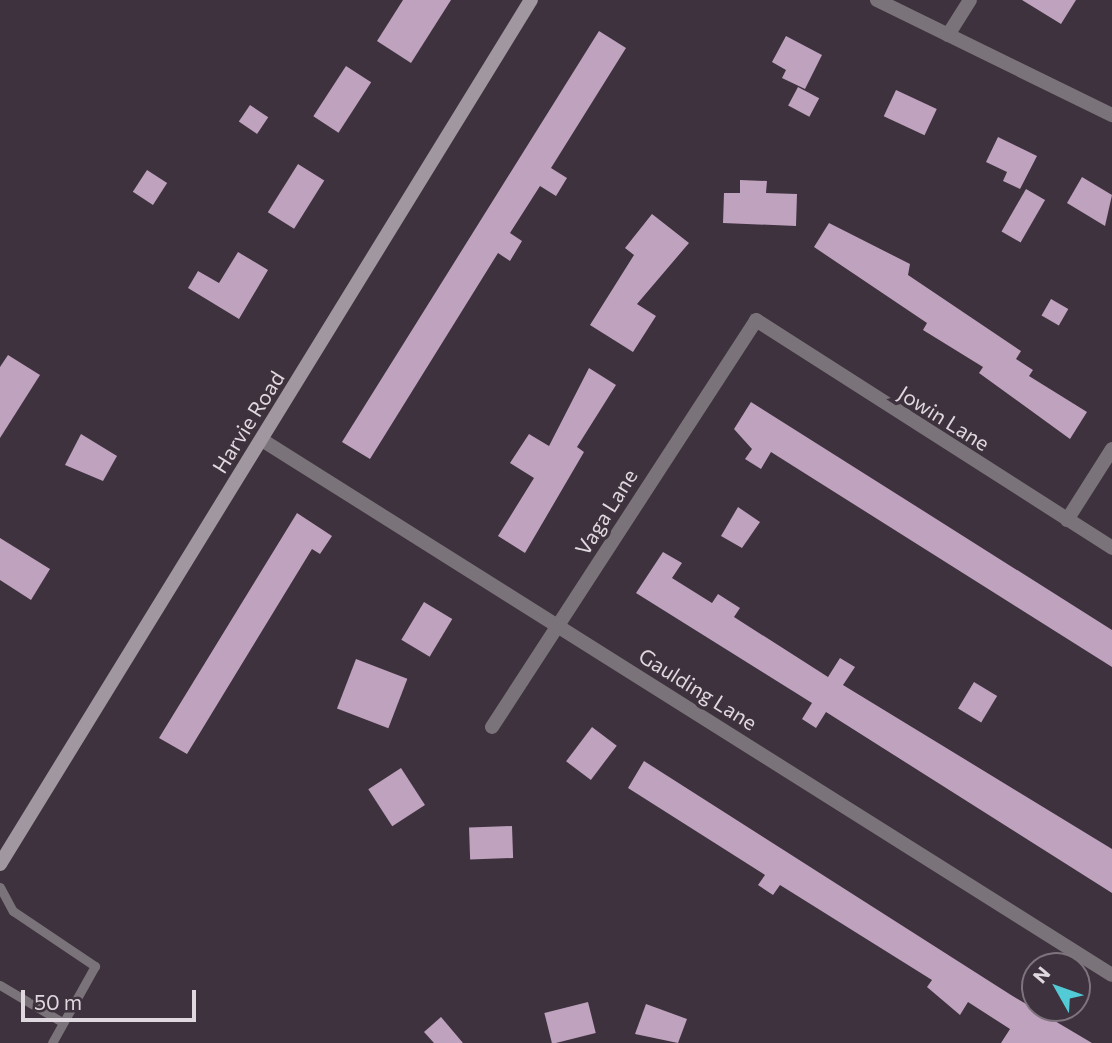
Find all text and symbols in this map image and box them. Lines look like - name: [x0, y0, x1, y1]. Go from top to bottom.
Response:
- street label: Harvie Road: [207, 366, 289, 478]
- street label: Jowin Lane: [894, 380, 994, 456]
- street label: Vaga Lane: [570, 464, 642, 560]
- street label: Gaulding Lane: [634, 643, 762, 735]
- north arrow: [1021, 952, 1091, 1022]
- text: N: [1028, 962, 1054, 987]
- scale bar: [24, 976, 200, 1020]
- text: 50 m: [34, 989, 82, 1014]

